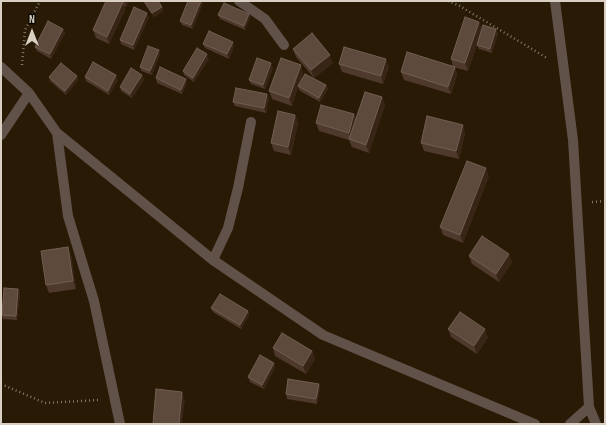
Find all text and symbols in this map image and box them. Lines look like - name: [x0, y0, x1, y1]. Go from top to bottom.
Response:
- north arrow: [12, 12, 52, 52]
- text: N: [29, 13, 35, 26]

